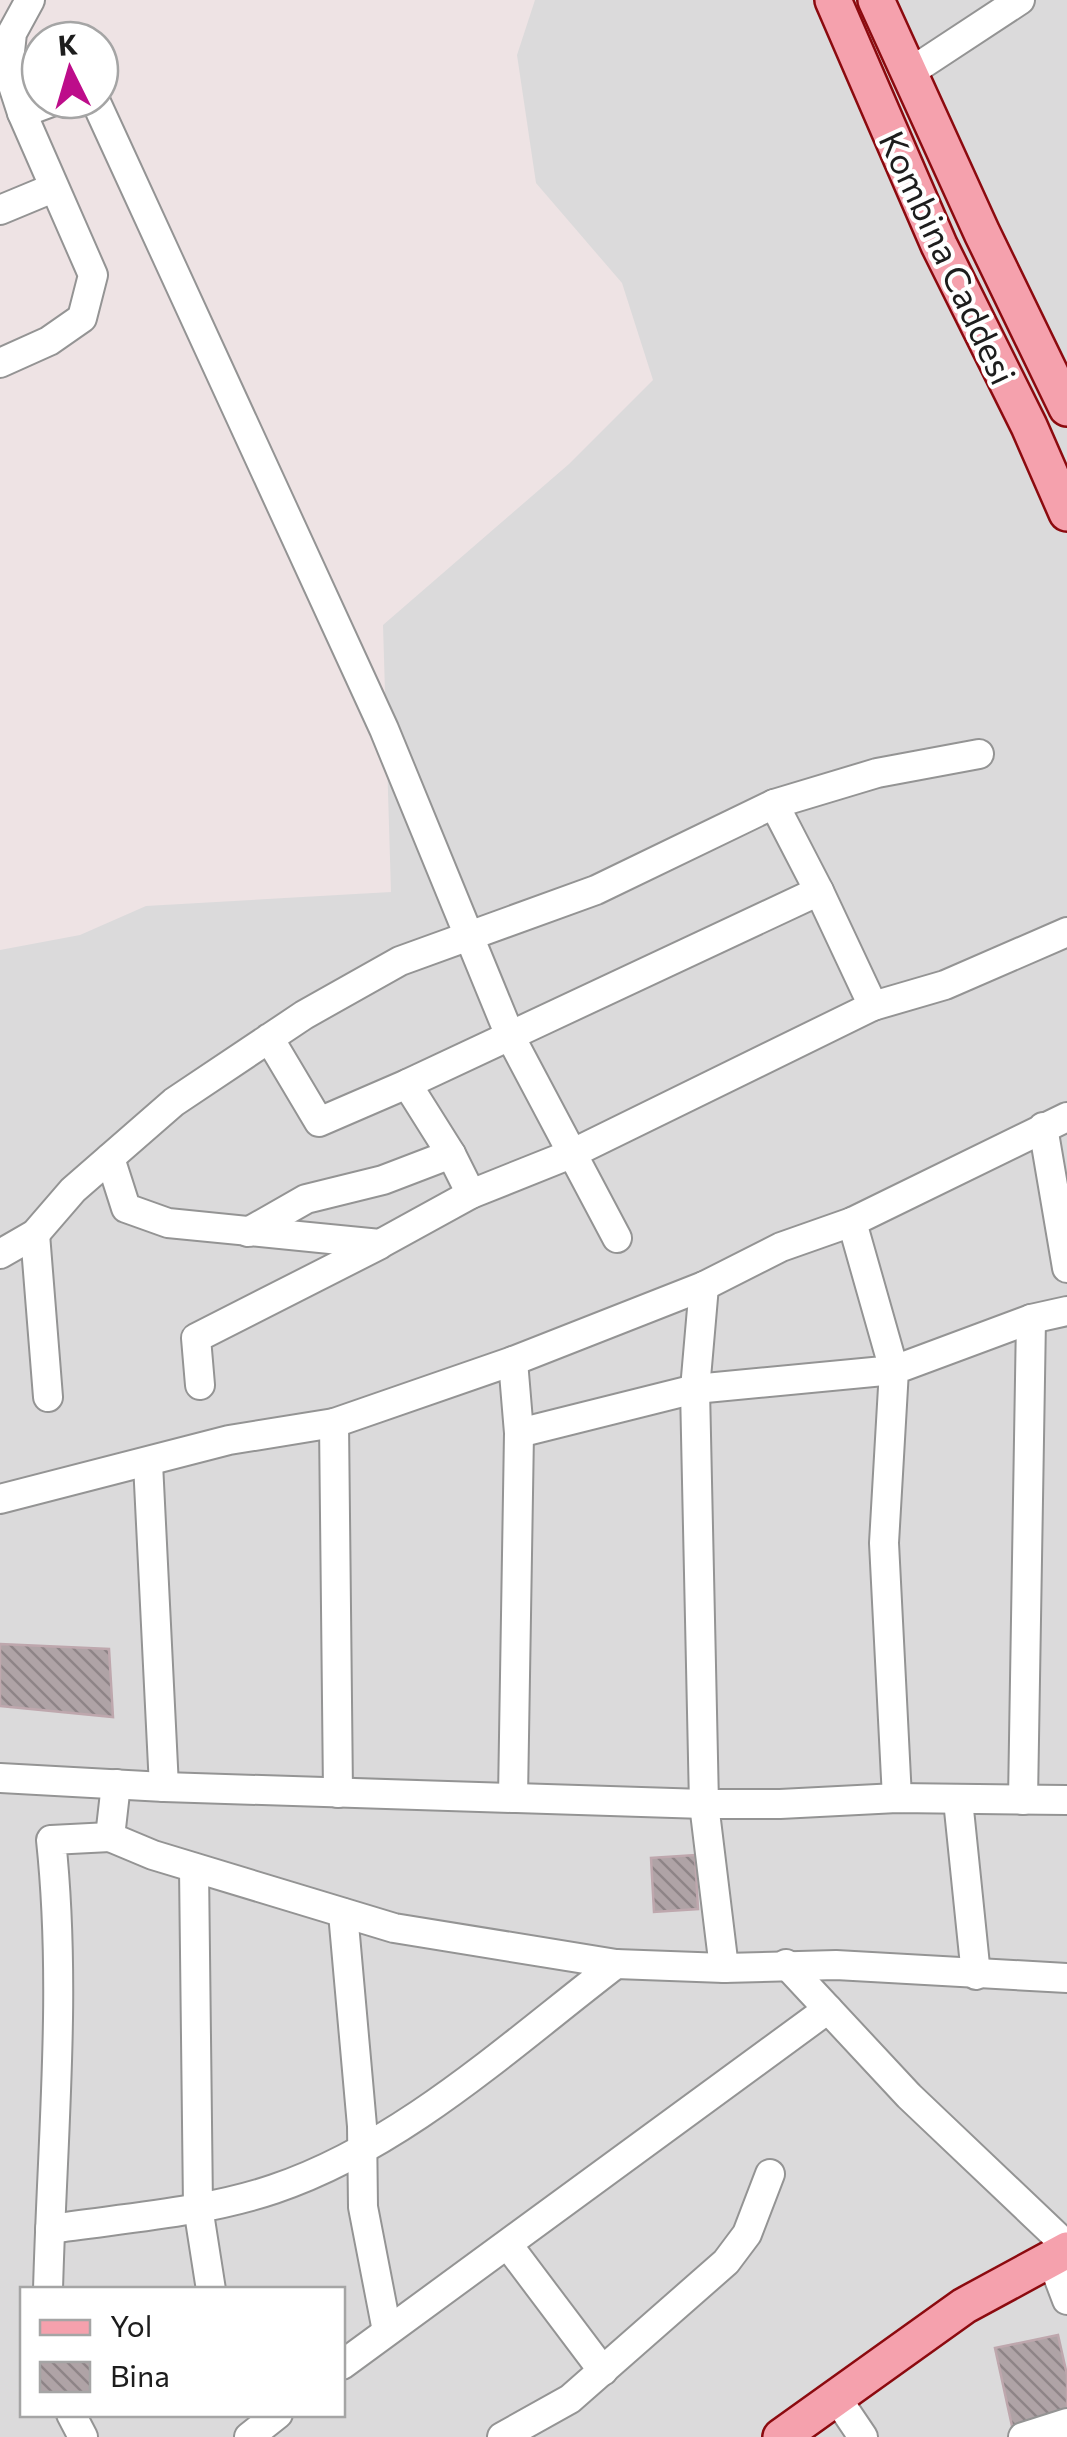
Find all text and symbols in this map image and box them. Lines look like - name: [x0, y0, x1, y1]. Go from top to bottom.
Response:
- north arrow: [20, 20, 120, 120]
- text: K: [57, 26, 79, 62]
- street label: Kombina Caddesi: [872, 124, 1026, 390]
- legend: [20, 2287, 345, 2417]
- text: Yol: [110, 2306, 152, 2343]
- text: Bina: [110, 2356, 170, 2393]

